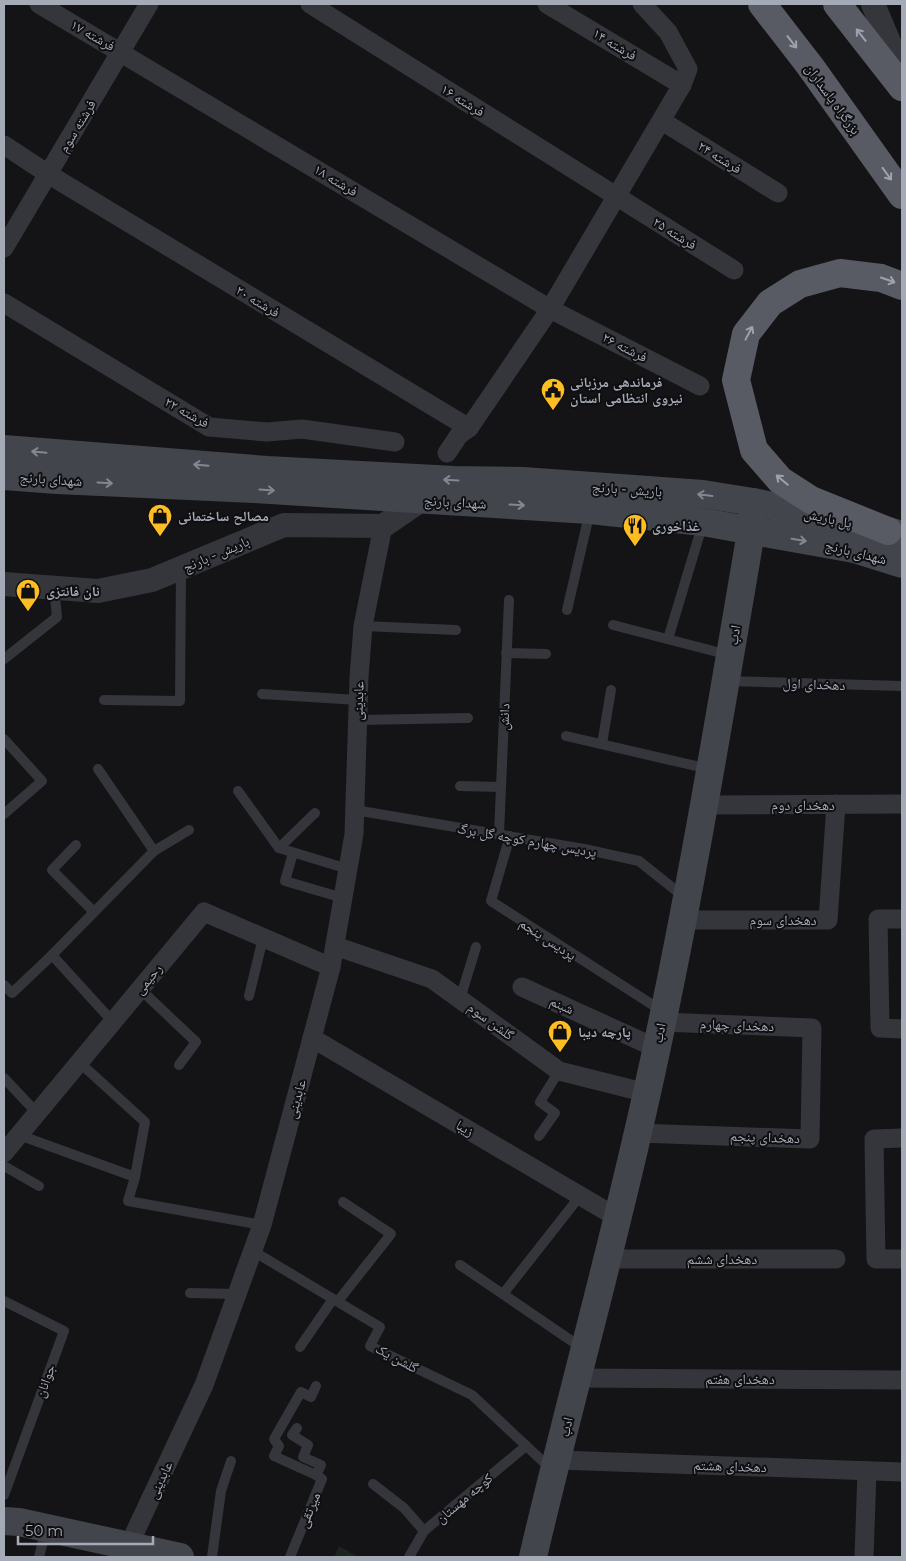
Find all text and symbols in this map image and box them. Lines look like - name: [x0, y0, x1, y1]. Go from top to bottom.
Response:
- street label: ۱۷ فرشته: [68, 15, 119, 55]
- street label: ۱۴ فرشته: [590, 24, 640, 64]
- one-way arrow: [856, 29, 867, 42]
- one-way arrow: [786, 35, 797, 48]
- street label: بزرگراه پاسداران: [801, 60, 865, 138]
- street label: ۱۶ فرشته: [438, 80, 488, 121]
- street label: فرشته سوم: [54, 96, 101, 156]
- street label: فرشته ۲۴: [695, 137, 745, 178]
- street label: ۱۸ فرشته: [311, 160, 361, 200]
- one-way arrow: [882, 167, 892, 181]
- street label: ۲۵ فرشته: [650, 213, 700, 254]
- one-way arrow: [879, 276, 895, 286]
- street label: ۲۰ فرشته: [233, 281, 283, 321]
- one-way arrow: [745, 326, 754, 341]
- street label: ۲۶ فرشته: [599, 328, 651, 366]
- place label: فرماندهی مرزبانی نیروی انتظامی استان: [570, 373, 683, 407]
- public building icon: فرماندهی مرزبانی نیروی انتظامی استان: [540, 377, 566, 411]
- street label: ۲۲ فرشته: [161, 392, 213, 432]
- one-way arrow: [31, 447, 47, 457]
- one-way arrow: [193, 460, 209, 470]
- street label: شهدای بارنج: [19, 468, 83, 491]
- one-way arrow: [443, 475, 459, 484]
- one-way arrow: [775, 475, 788, 486]
- one-way arrow: [97, 478, 113, 487]
- street label: باریش - بارنج: [591, 478, 663, 501]
- one-way arrow: [259, 486, 275, 495]
- one-way arrow: [697, 490, 713, 500]
- street label: شهدای بارنج: [423, 491, 487, 514]
- one-way arrow: [508, 500, 524, 509]
- shop icon: مصالح ساختمانی: [147, 503, 173, 537]
- street label: پل باریش: [802, 504, 854, 532]
- place label: مصالح ساختمانی: [178, 507, 269, 525]
- restaurant icon: غذاخوری: [622, 513, 648, 547]
- place label: غذاخوری: [652, 517, 700, 535]
- street label: باریش - بارنج: [180, 532, 252, 577]
- one-way arrow: [790, 535, 806, 545]
- street label: شهدای بارنج: [823, 536, 889, 569]
- shop icon: نان فانتزی: [15, 578, 41, 612]
- place label: نان فانتزی: [46, 582, 100, 600]
- street label: ادب: [724, 624, 744, 646]
- street label: دهخدای اول: [782, 674, 846, 694]
- street label: عابدینی: [348, 681, 368, 721]
- street label: دانش: [495, 703, 513, 731]
- street label: دهخدای دوم: [771, 796, 835, 815]
- street label: پردیس چهارم کوچه گل برگ: [456, 819, 598, 862]
- street label: دهخدای سوم: [749, 911, 817, 930]
- street label: پردیس پنجم: [515, 914, 580, 965]
- street label: رحیمی: [130, 960, 166, 998]
- street label: شبنم: [547, 992, 577, 1019]
- street label: گلشن سوم: [464, 998, 518, 1045]
- street label: دهخدای چهارم: [699, 1015, 775, 1036]
- shop icon: پارچه دیبا: [547, 1019, 573, 1053]
- street label: ادب: [648, 1021, 670, 1045]
- place label: پارچه دیبا: [578, 1023, 631, 1041]
- street label: عابدینی: [282, 1078, 310, 1120]
- street label: زیبا: [453, 1116, 477, 1140]
- street label: دهخدای پنجم: [730, 1127, 801, 1148]
- street label: دهخدای ششم: [687, 1250, 757, 1269]
- street label: گلشن یک: [372, 1339, 422, 1377]
- street label: جوانان: [31, 1362, 59, 1400]
- street label: دهخدای هفتم: [705, 1370, 775, 1389]
- street label: ادب: [555, 1415, 577, 1439]
- street label: دهخدای هشتم: [693, 1456, 767, 1477]
- street label: عابدینی: [143, 1458, 177, 1502]
- street label: کوچه مهستان: [432, 1469, 496, 1527]
- street label: میرتقی: [294, 1490, 324, 1530]
- scale bar: [18, 1514, 152, 1546]
- text: 50 m: [25, 1521, 63, 1540]

